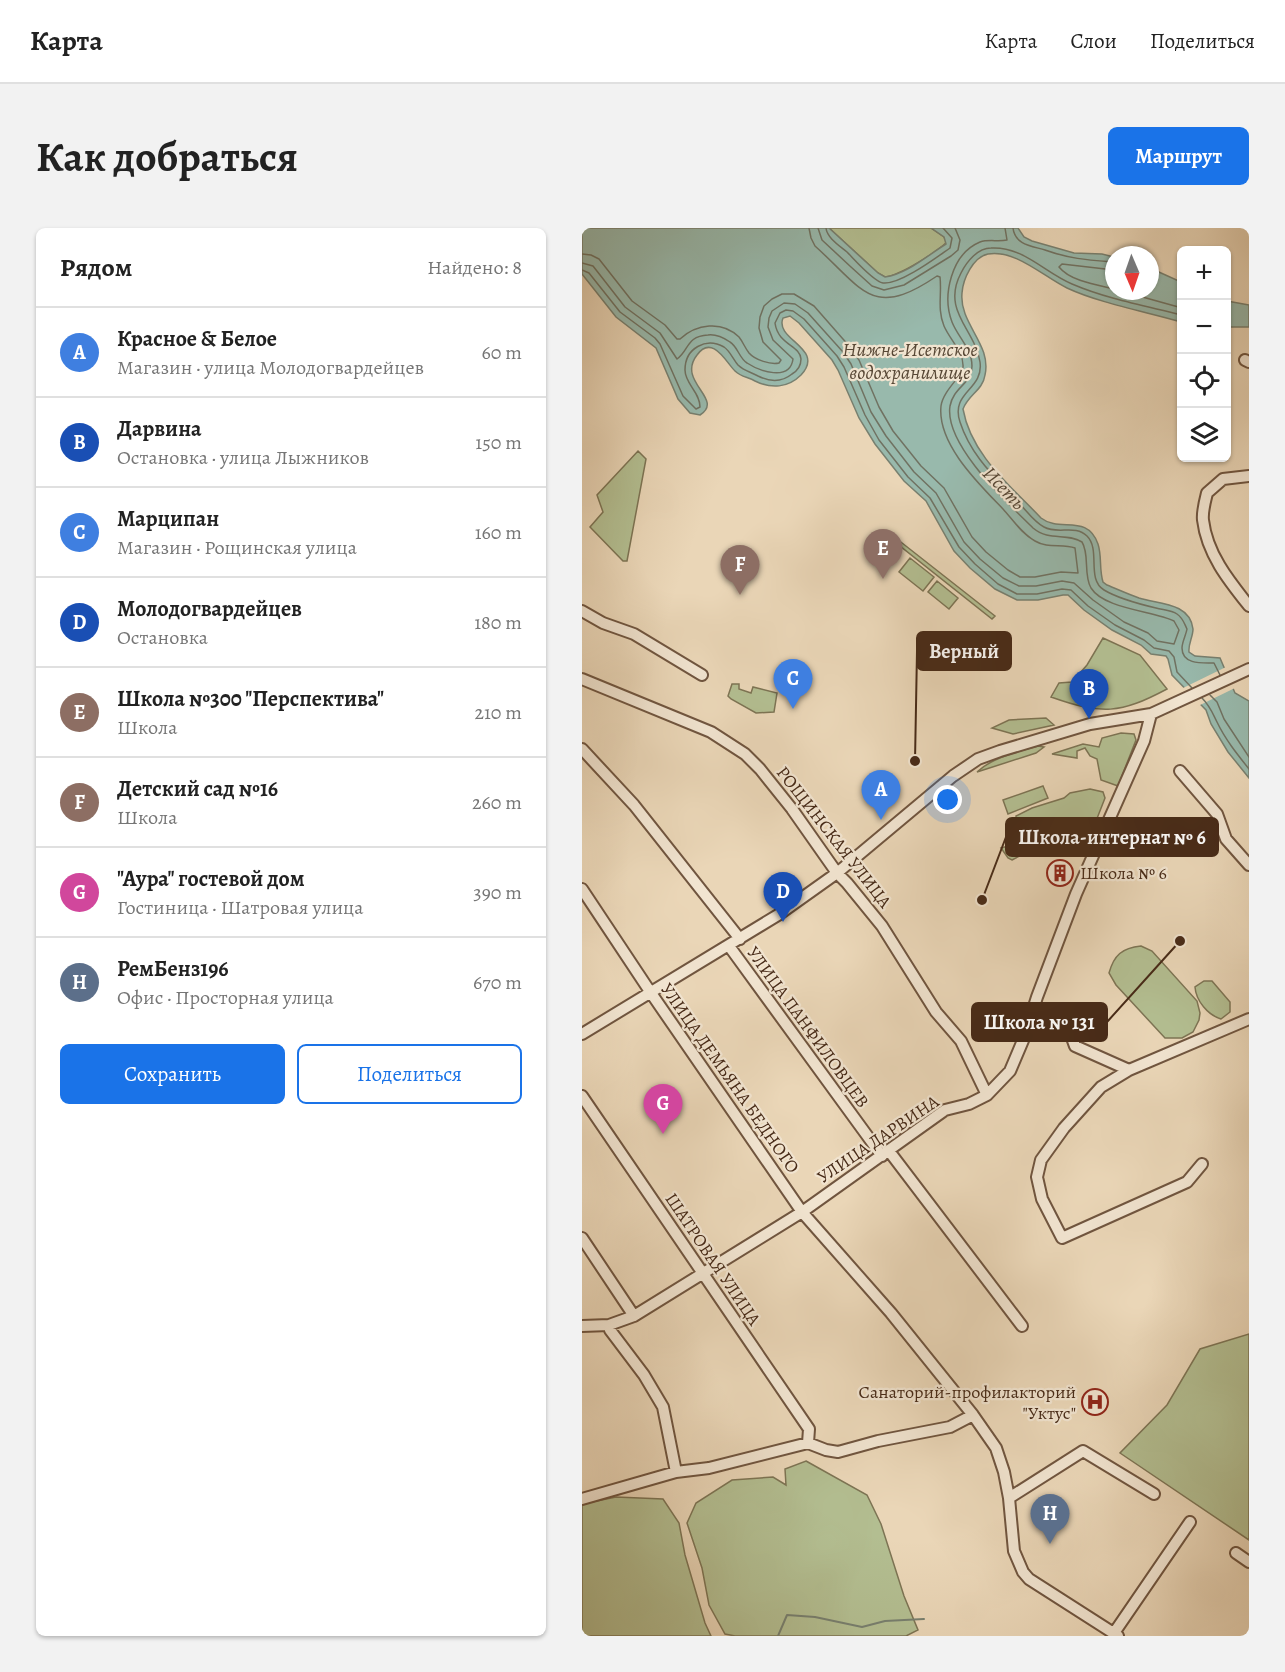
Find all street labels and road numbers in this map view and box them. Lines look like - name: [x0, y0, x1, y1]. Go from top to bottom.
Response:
- street label: РОЩИНСКАЯ УЛИЦА: [771, 761, 897, 913]
- street label: УЛИЦА ПАНФИЛОВЦЕВ: [741, 942, 875, 1112]
- street label: УЛИЦА ДЕМЬЯНА БЕДНОГО: [655, 978, 805, 1178]
- street label: УЛИЦА ДАРВИНА: [812, 1089, 944, 1189]
- street label: ШАТРОВАЯ УЛИЦА: [660, 1188, 767, 1331]

